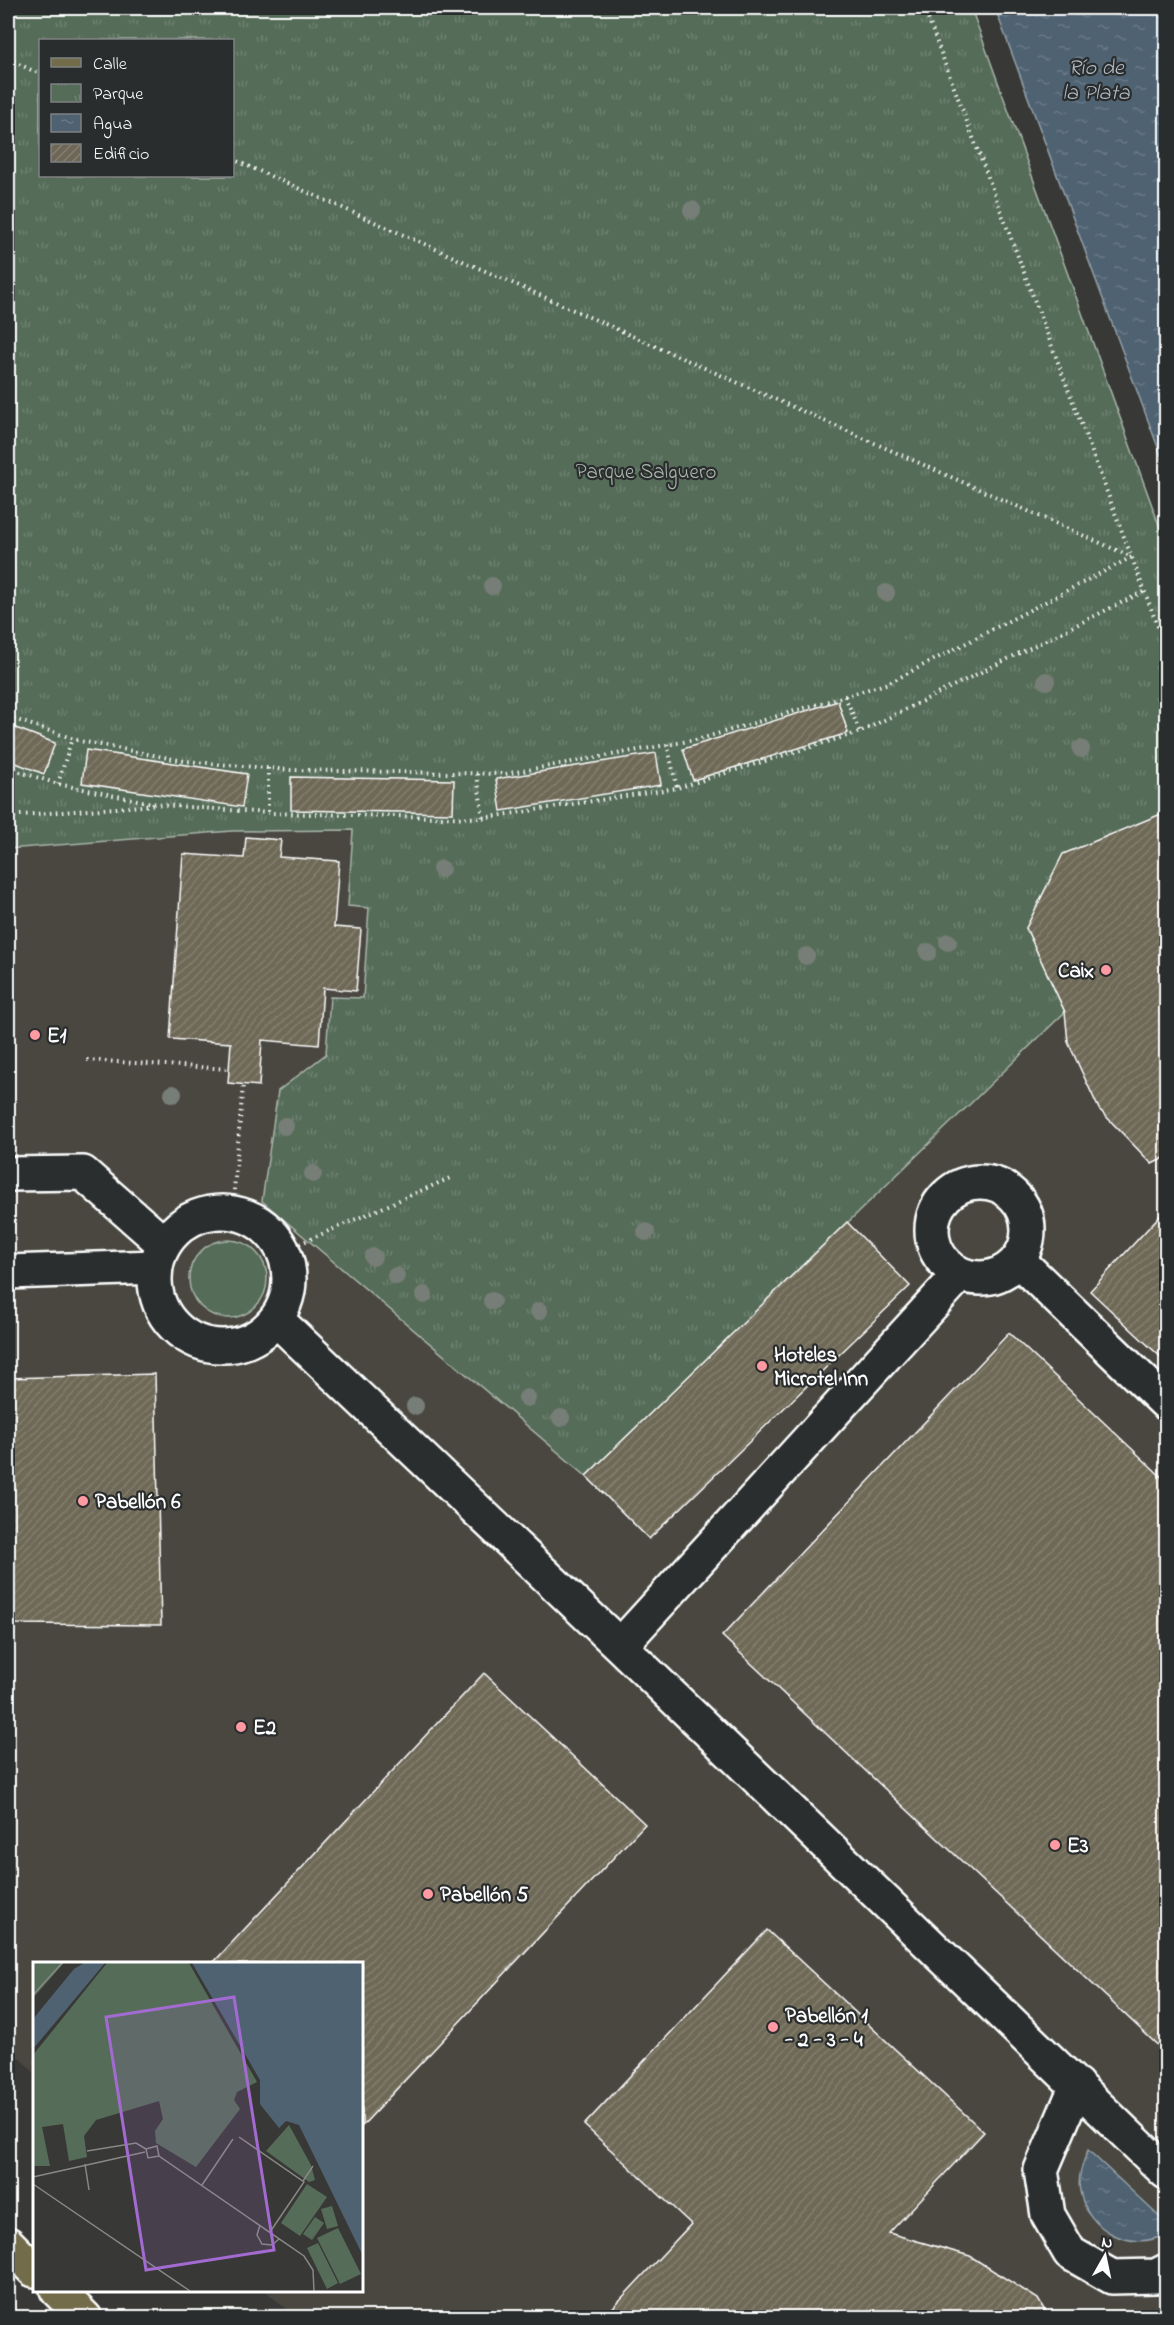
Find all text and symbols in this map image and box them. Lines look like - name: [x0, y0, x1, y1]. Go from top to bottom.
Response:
- legend: [39, 39, 234, 177]
- text: Calle: [93, 52, 128, 78]
- water label: Río de la Plata: [1062, 53, 1131, 110]
- text: Parque: [93, 82, 144, 108]
- text: Agua: [93, 112, 132, 139]
- text: Edificio: [93, 142, 149, 168]
- park label: Parque Salguero: [576, 458, 716, 490]
- place label: Caix: [1058, 957, 1094, 987]
- marker: Caix: [1099, 963, 1113, 977]
- place label: E1: [47, 1022, 67, 1052]
- marker: E1: [28, 1028, 42, 1042]
- place label: Hoteles Microtel Inn: [774, 1341, 868, 1395]
- marker: Hoteles Microtel Inn: [755, 1359, 769, 1373]
- place label: Pabellón 6: [95, 1488, 181, 1518]
- marker: Pabellón 6: [76, 1494, 90, 1508]
- place label: E2: [253, 1714, 277, 1744]
- marker: E2: [234, 1720, 248, 1734]
- place label: E3: [1067, 1832, 1089, 1862]
- marker: E3: [1048, 1838, 1062, 1852]
- place label: Pabellón 5: [440, 1881, 528, 1911]
- marker: Pabellón 5: [421, 1887, 435, 1901]
- inset map: [33, 1962, 363, 2292]
- place label: Pabellón 1 - 2 - 3 - 4: [784, 2002, 868, 2056]
- marker: Pabellón 1 - 2 - 3 - 4: [766, 2020, 780, 2034]
- north arrow: [1075, 2226, 1135, 2286]
- text: N: [1100, 2230, 1114, 2256]

